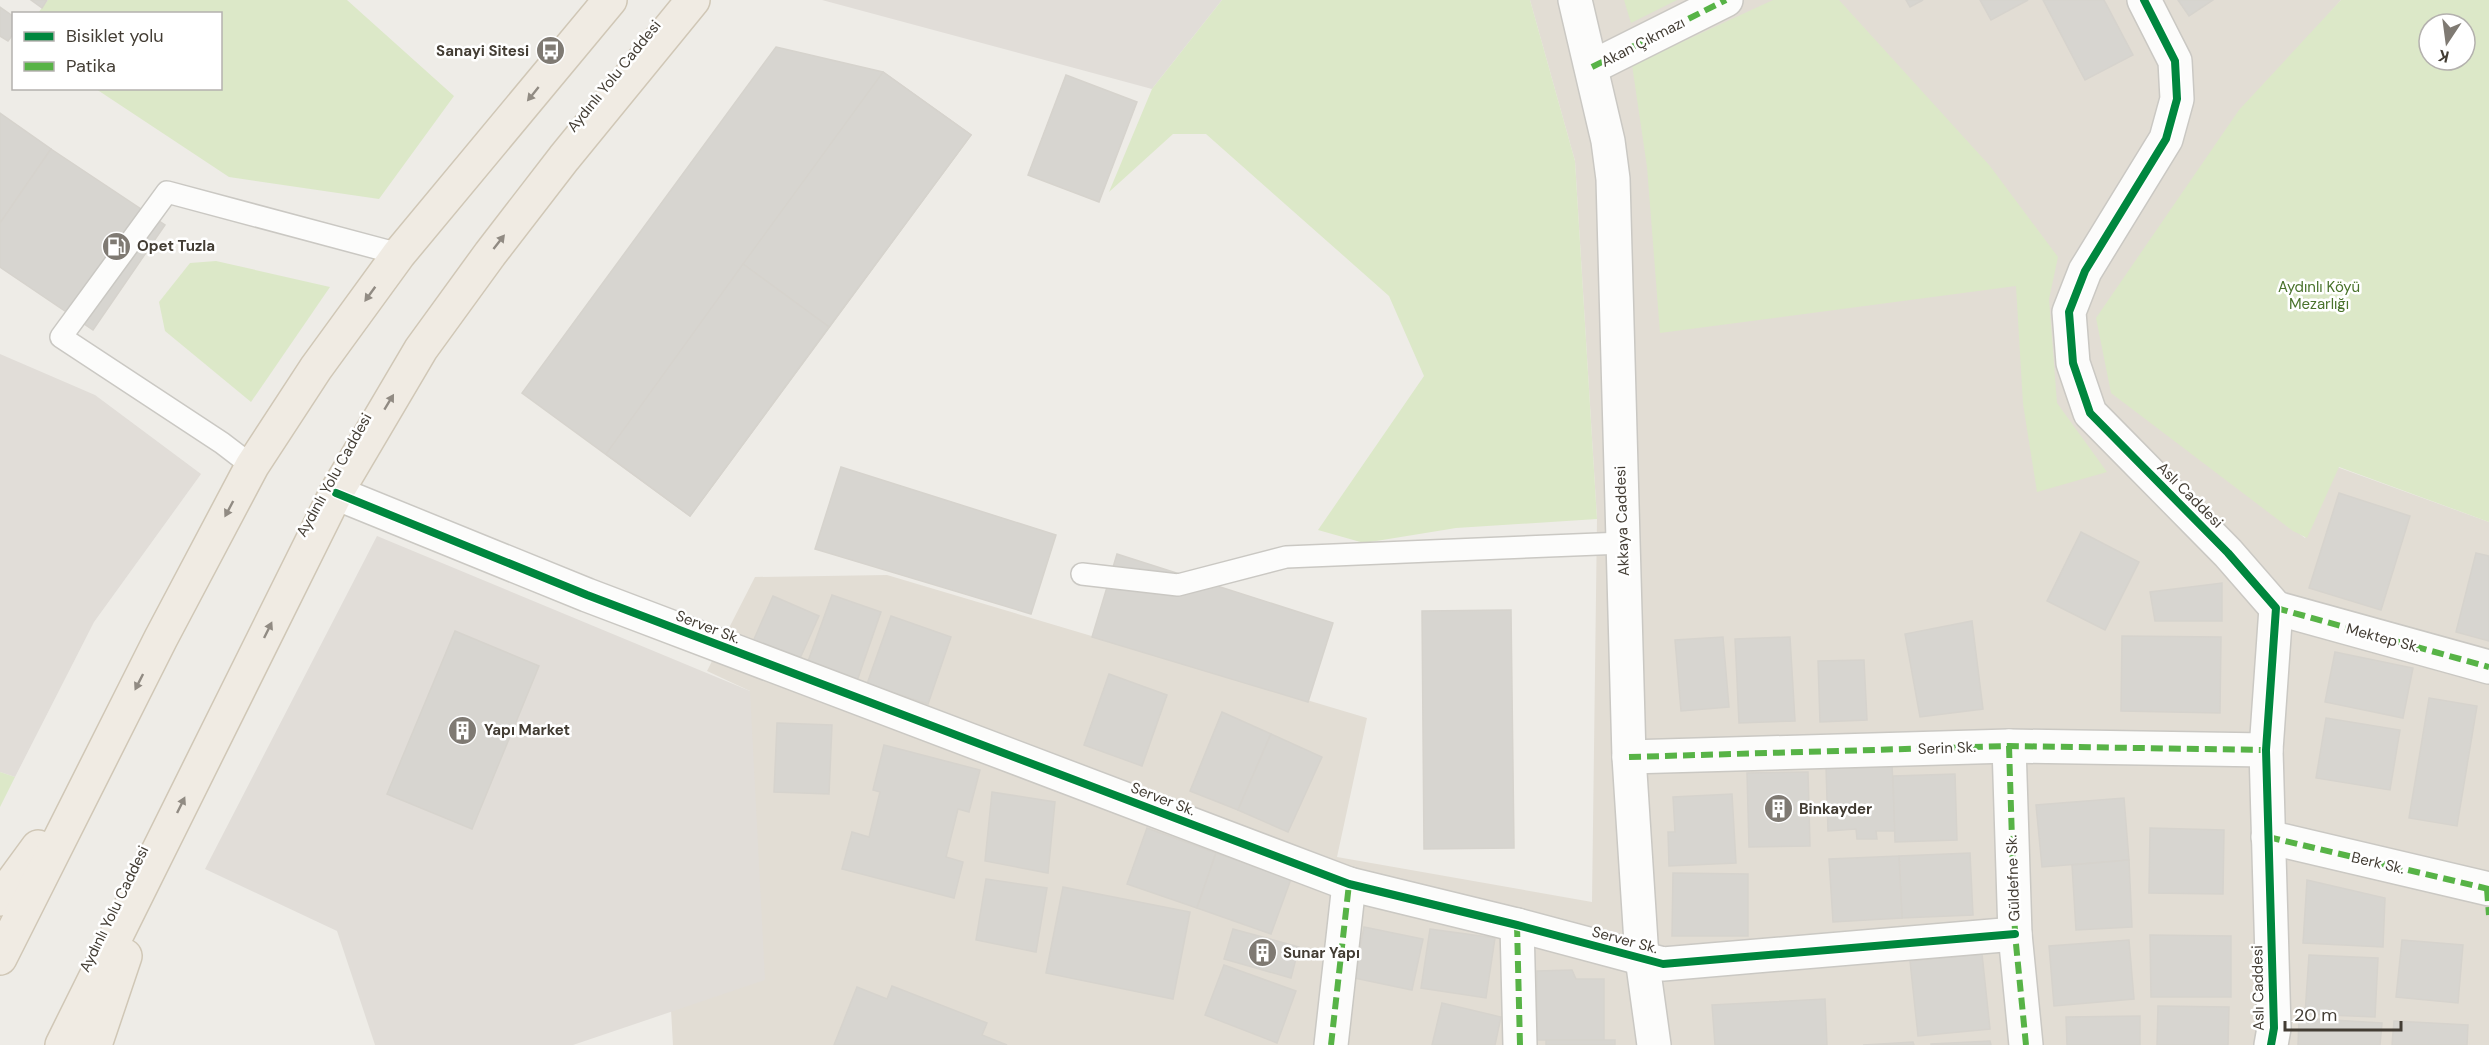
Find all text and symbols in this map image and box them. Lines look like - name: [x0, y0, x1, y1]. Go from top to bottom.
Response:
- legend: [12, 12, 222, 90]
- street label: Akan Çıkmazı: [1598, 12, 1688, 72]
- north arrow: [2417, 12, 2477, 72]
- street label: Aydınlı Yolu Caddesi: [563, 16, 665, 136]
- text: Bisiklet yolu: [66, 24, 164, 48]
- bus stop icon: Sanayi Sitesi: [534, 35, 566, 67]
- place label: Sanayi Sitesi: [436, 41, 529, 61]
- text: K: [2436, 45, 2451, 68]
- text: Patika: [66, 54, 116, 78]
- one-way arrow: [527, 86, 540, 101]
- fuel station icon: Opet Tuzla: [100, 230, 132, 262]
- one-way arrow: [493, 234, 505, 249]
- place label: Opet Tuzla: [137, 236, 215, 256]
- park label: Aydınlı Köyü Mezarlığı: [2278, 277, 2360, 314]
- one-way arrow: [365, 286, 377, 301]
- one-way arrow: [384, 394, 394, 411]
- street label: Aydınlı Yolu Caddesi: [292, 410, 376, 540]
- street label: Aslı Caddesi: [2153, 458, 2227, 532]
- street label: Akkaya Caddesi: [1610, 466, 1634, 576]
- one-way arrow: [224, 501, 234, 518]
- street label: Server Sk.: [673, 606, 743, 648]
- street label: Mektep Sk.: [2344, 619, 2422, 657]
- one-way arrow: [263, 621, 273, 638]
- one-way arrow: [134, 674, 144, 691]
- building icon: Yapı Market: [447, 714, 479, 746]
- place label: Yapı Market: [484, 720, 570, 740]
- street label: Serin Sk.: [1918, 737, 1976, 759]
- street label: Server Sk.: [1128, 778, 1198, 820]
- building icon: Binkayder: [1762, 793, 1794, 825]
- one-way arrow: [176, 796, 186, 813]
- place label: Binkayder: [1799, 799, 1872, 819]
- street label: Güldefne Sk.: [2001, 834, 2025, 922]
- street label: Aydınlı Yolu Caddesi: [75, 842, 153, 976]
- street label: Berk Sk.: [2349, 847, 2407, 879]
- street label: Server Sk.: [1590, 922, 1660, 958]
- building icon: Sunar Yapı: [1246, 937, 1278, 969]
- place label: Sunar Yapı: [1283, 943, 1360, 963]
- street label: Aslı Caddesi: [2247, 945, 2269, 1031]
- scale bar: [2285, 994, 2400, 1032]
- text: 20 m: [2294, 1003, 2337, 1027]

